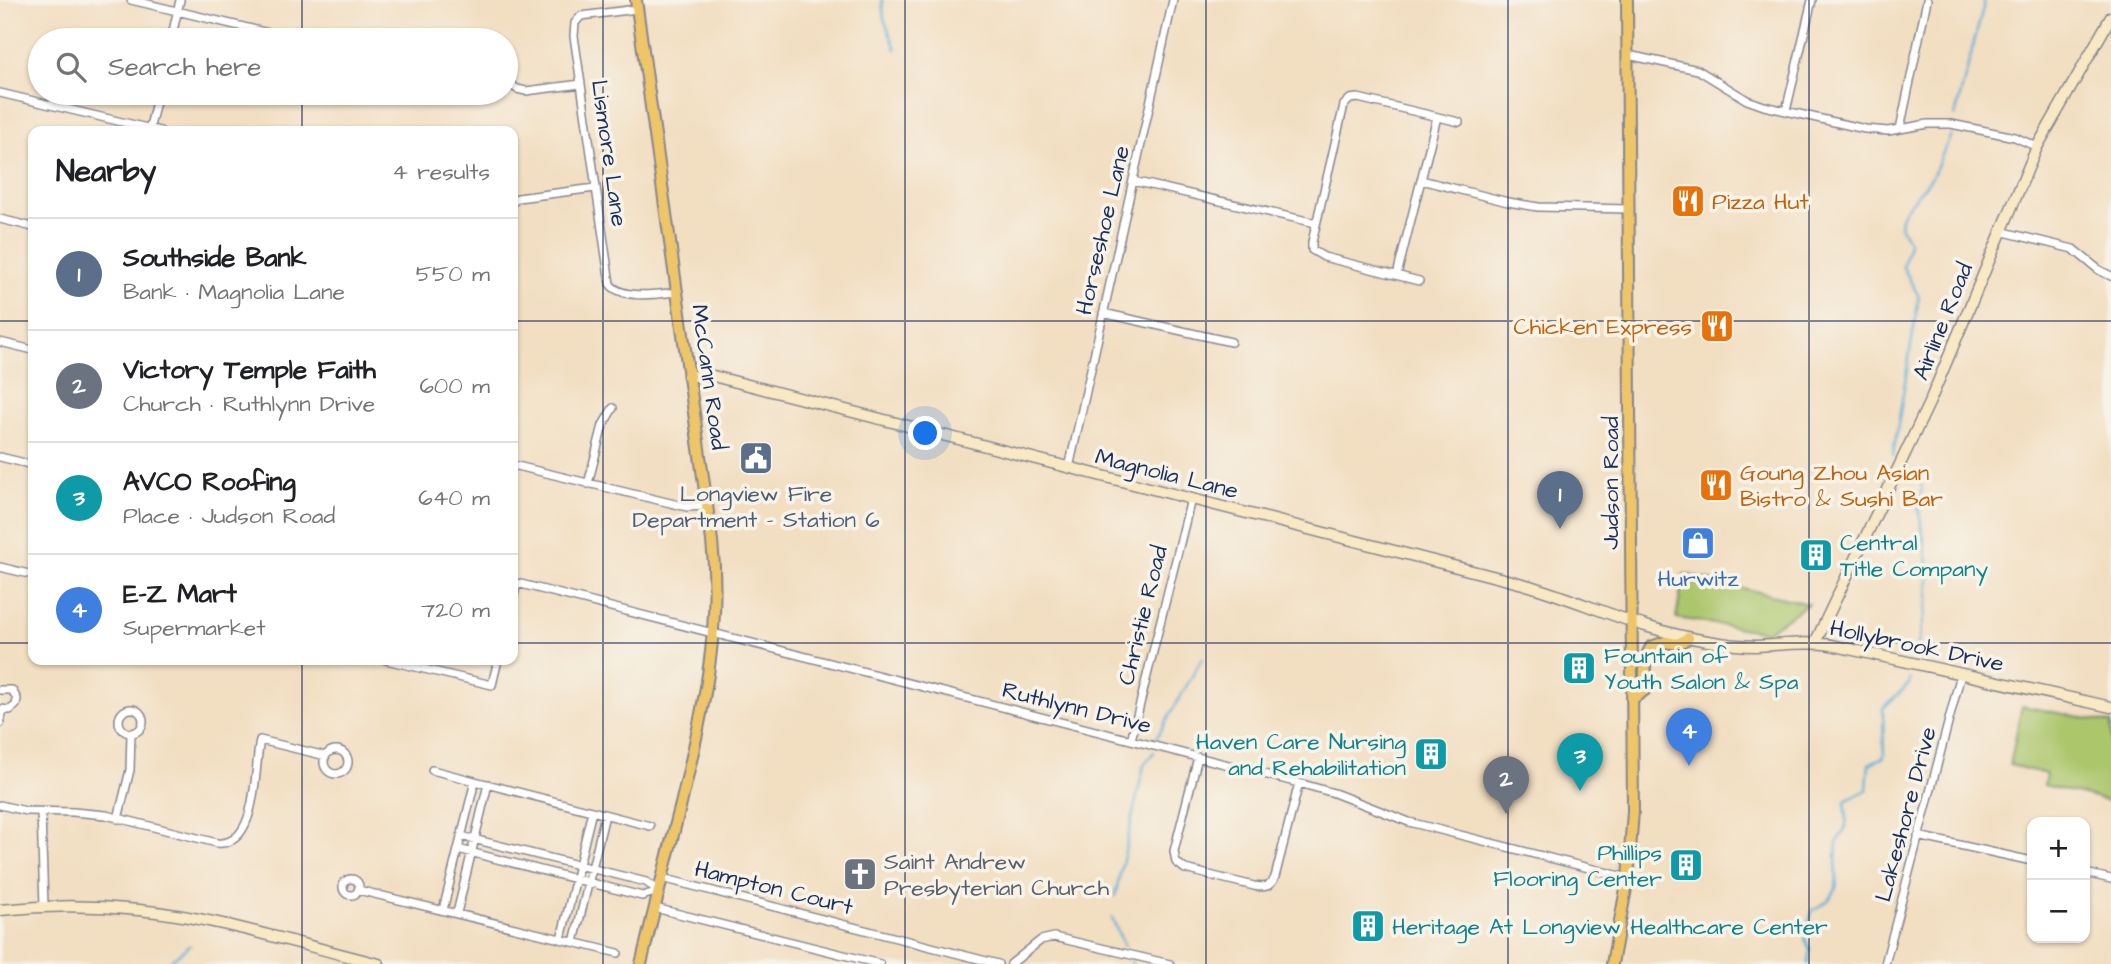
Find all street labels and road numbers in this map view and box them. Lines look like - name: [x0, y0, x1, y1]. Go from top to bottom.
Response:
- street label: Lismore Lane: [583, 78, 635, 228]
- street label: Horseshoe Lane: [1068, 143, 1138, 318]
- street label: Airline Road: [1905, 258, 1981, 385]
- street label: McCann Road: [683, 302, 735, 452]
- street label: Judson Road: [1595, 416, 1627, 550]
- street label: Magnolia Lane: [1092, 441, 1242, 508]
- street label: Christie Road: [1110, 542, 1176, 688]
- street label: Hollybrook Drive: [1827, 612, 2007, 681]
- street label: Ruthlynn Drive: [999, 674, 1155, 743]
- street label: Lakeshore Drive: [1867, 723, 1945, 905]
- street label: Hampton Court: [691, 853, 857, 923]

